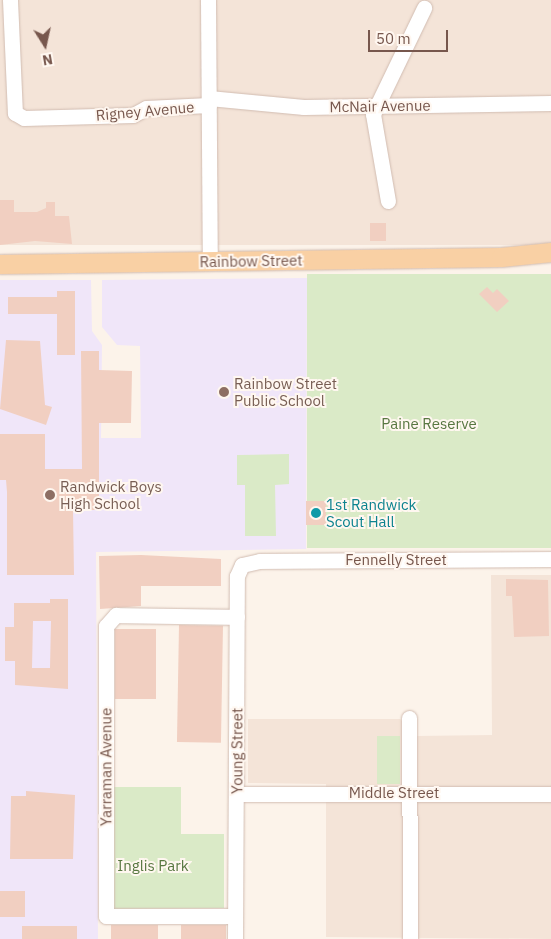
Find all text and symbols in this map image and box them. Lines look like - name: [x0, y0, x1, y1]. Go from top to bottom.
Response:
- north arrow: [20, 20, 70, 70]
- scale bar: [371, 20, 451, 52]
- text: 50 m: [376, 29, 411, 48]
- text: N: [41, 50, 54, 70]
- street label: McNair Avenue: [329, 96, 431, 116]
- street label: Rigney Avenue: [95, 98, 195, 124]
- street label: Rainbow Street: [199, 251, 303, 271]
- place label: Rainbow Street Public School: [234, 374, 337, 409]
- marker: Rainbow Street Public School: [218, 386, 230, 398]
- park label: Paine Reserve: [381, 415, 477, 433]
- place label: Randwick Boys High School: [60, 477, 162, 512]
- marker: Randwick Boys High School: [44, 489, 56, 501]
- place label: 1st Randwick Scout Hall: [326, 495, 416, 530]
- marker: 1st Randwick Scout Hall: [310, 507, 322, 519]
- street label: Fennelly Street: [345, 551, 447, 569]
- street label: Yarraman Avenue: [97, 708, 115, 826]
- street label: Young Street: [228, 708, 246, 794]
- street label: Middle Street: [349, 784, 439, 802]
- park label: Inglis Park: [117, 857, 189, 875]

